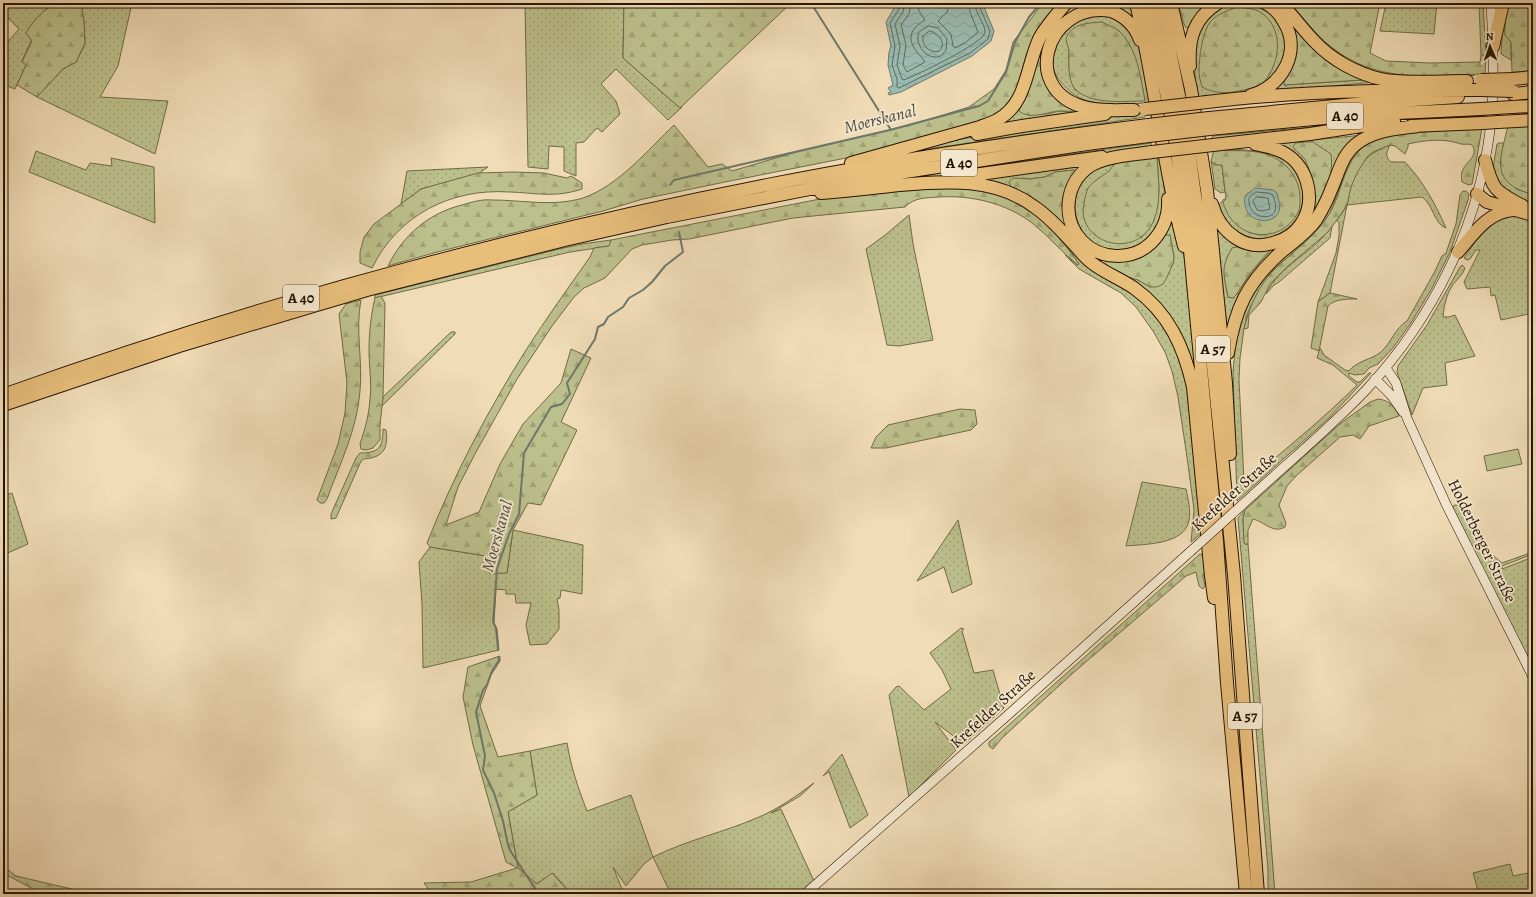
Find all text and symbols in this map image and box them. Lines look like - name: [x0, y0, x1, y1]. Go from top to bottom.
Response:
- north arrow: [1470, 26, 1510, 66]
- text: N: [1485, 29, 1494, 44]
- water label: Moerskanal: [841, 99, 919, 139]
- road number: A 40: [1327, 103, 1363, 129]
- road number: A 40: [941, 150, 977, 176]
- road number: A 40: [283, 285, 319, 311]
- road number: A 57: [1196, 336, 1230, 362]
- street label: Krefelder Straße: [1186, 448, 1282, 536]
- street label: Holderberger Straße: [1442, 475, 1522, 607]
- water label: Moerskanal: [476, 497, 518, 575]
- street label: Krefelder Straße: [945, 665, 1041, 753]
- road number: A 57: [1228, 703, 1262, 729]

